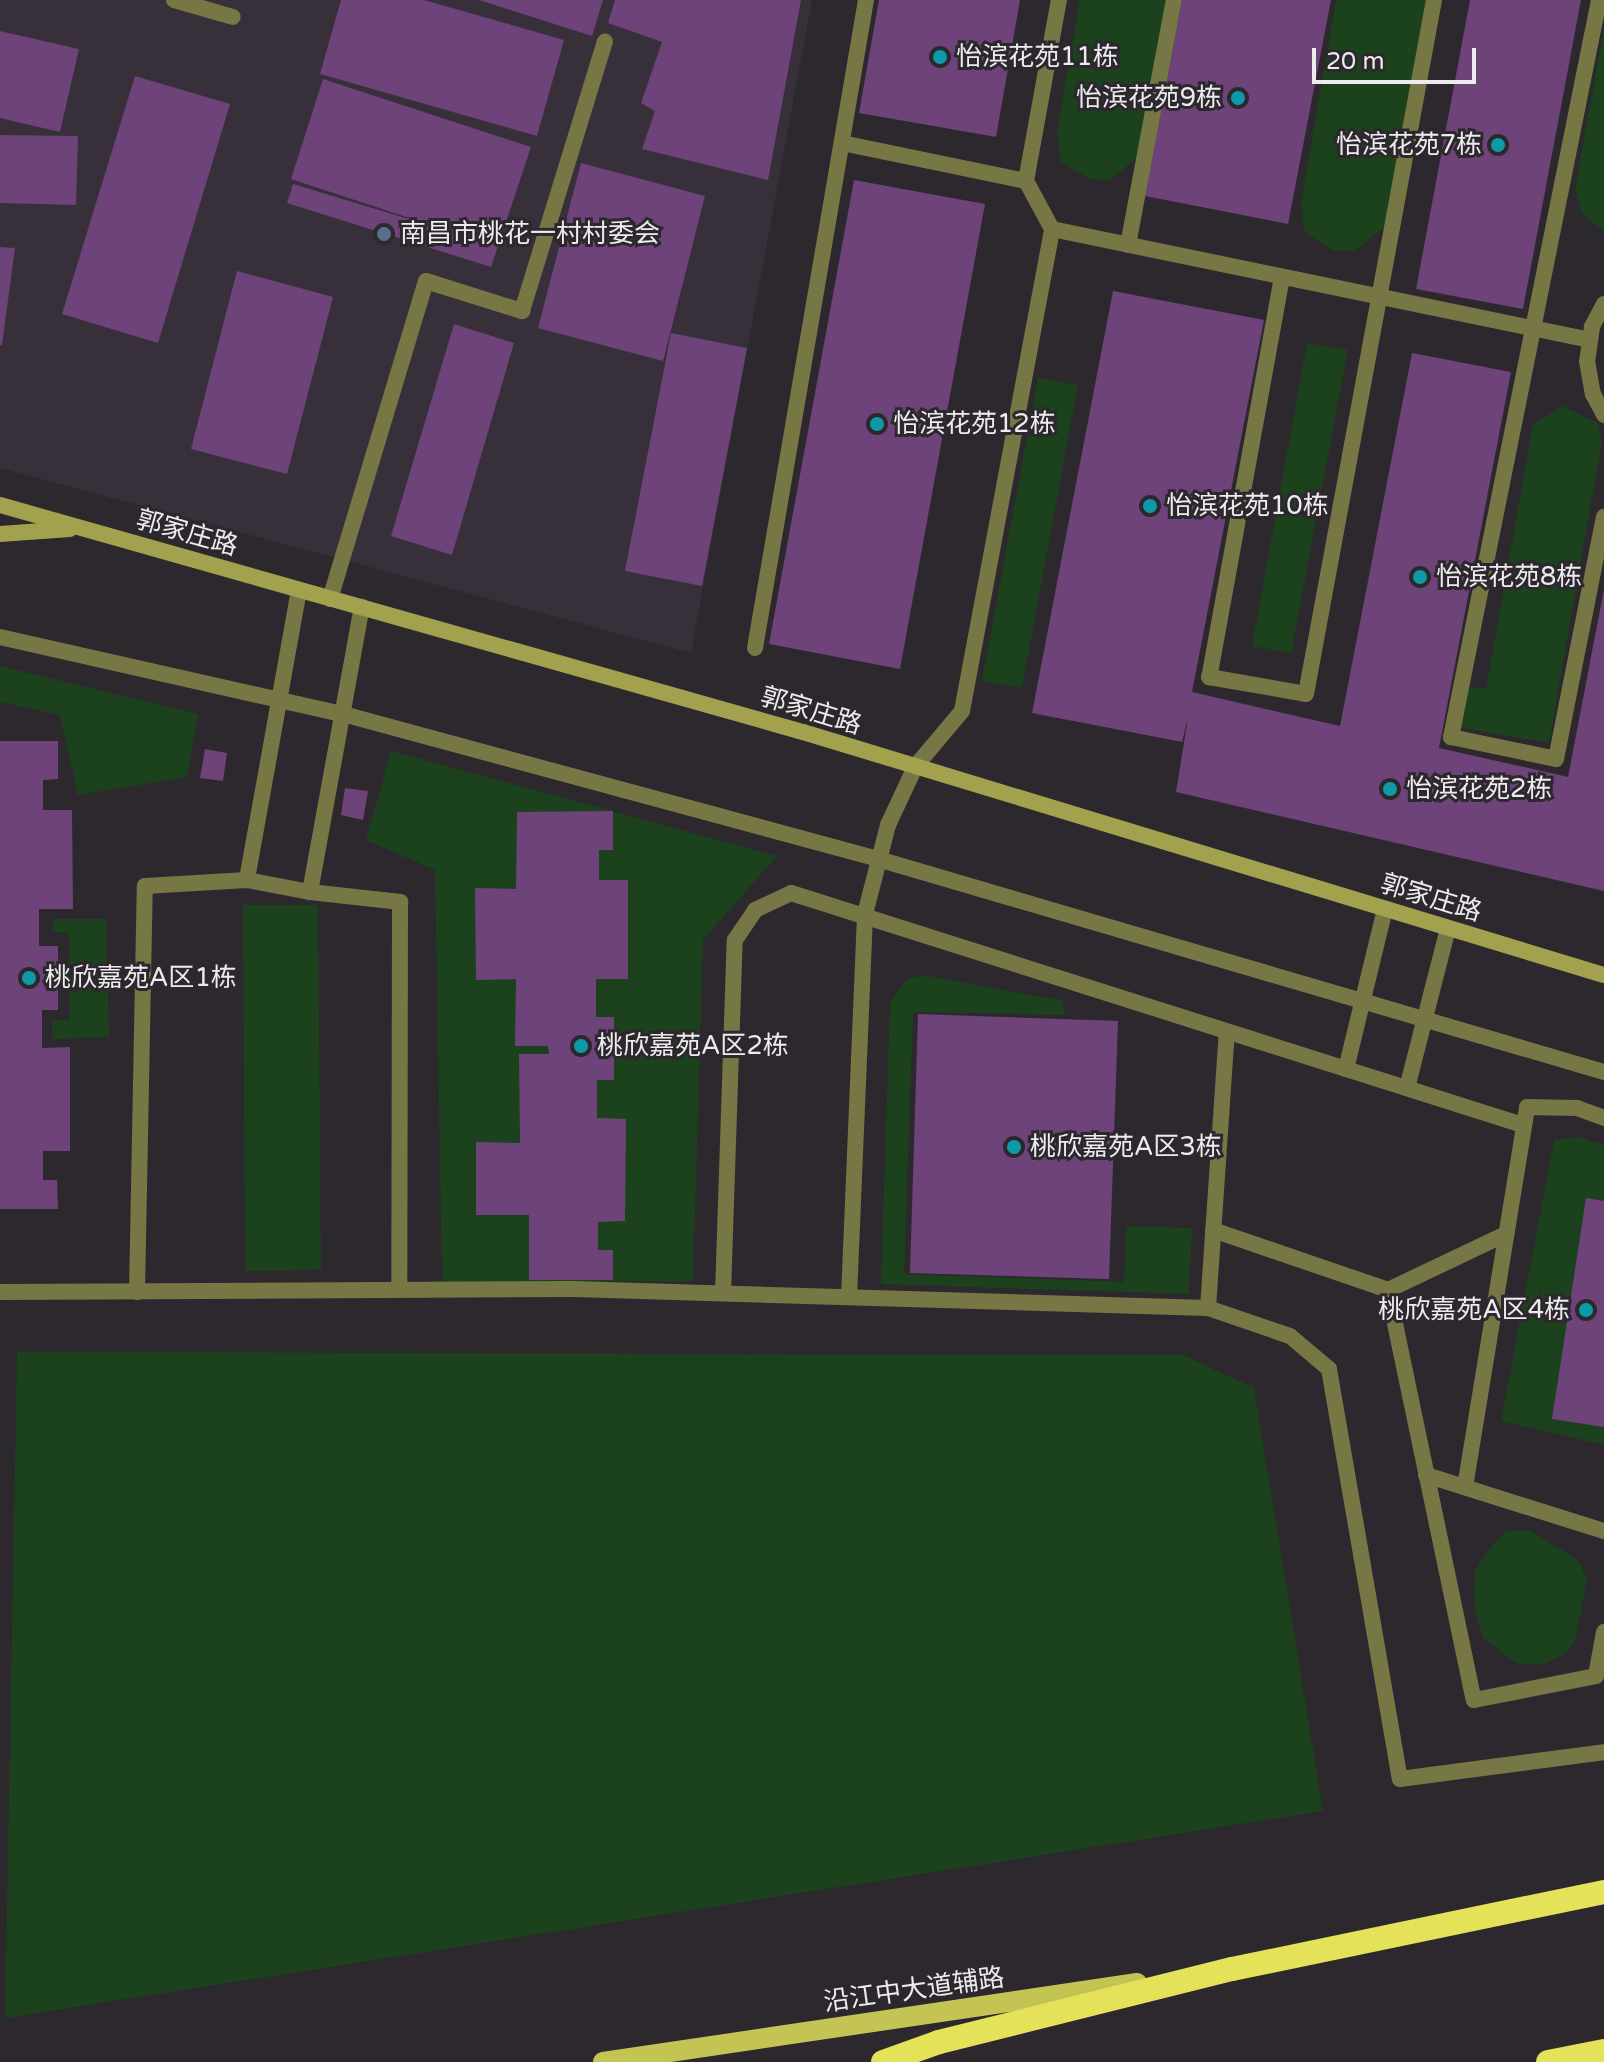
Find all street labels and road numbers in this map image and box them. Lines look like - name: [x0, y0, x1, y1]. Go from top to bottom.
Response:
- street label: 郭家庄路: [133, 504, 241, 562]
- street label: 郭家庄路: [757, 681, 865, 741]
- street label: 郭家庄路: [1377, 868, 1485, 928]
- street label: 沿江中大道辅路: [822, 1962, 1006, 2018]

